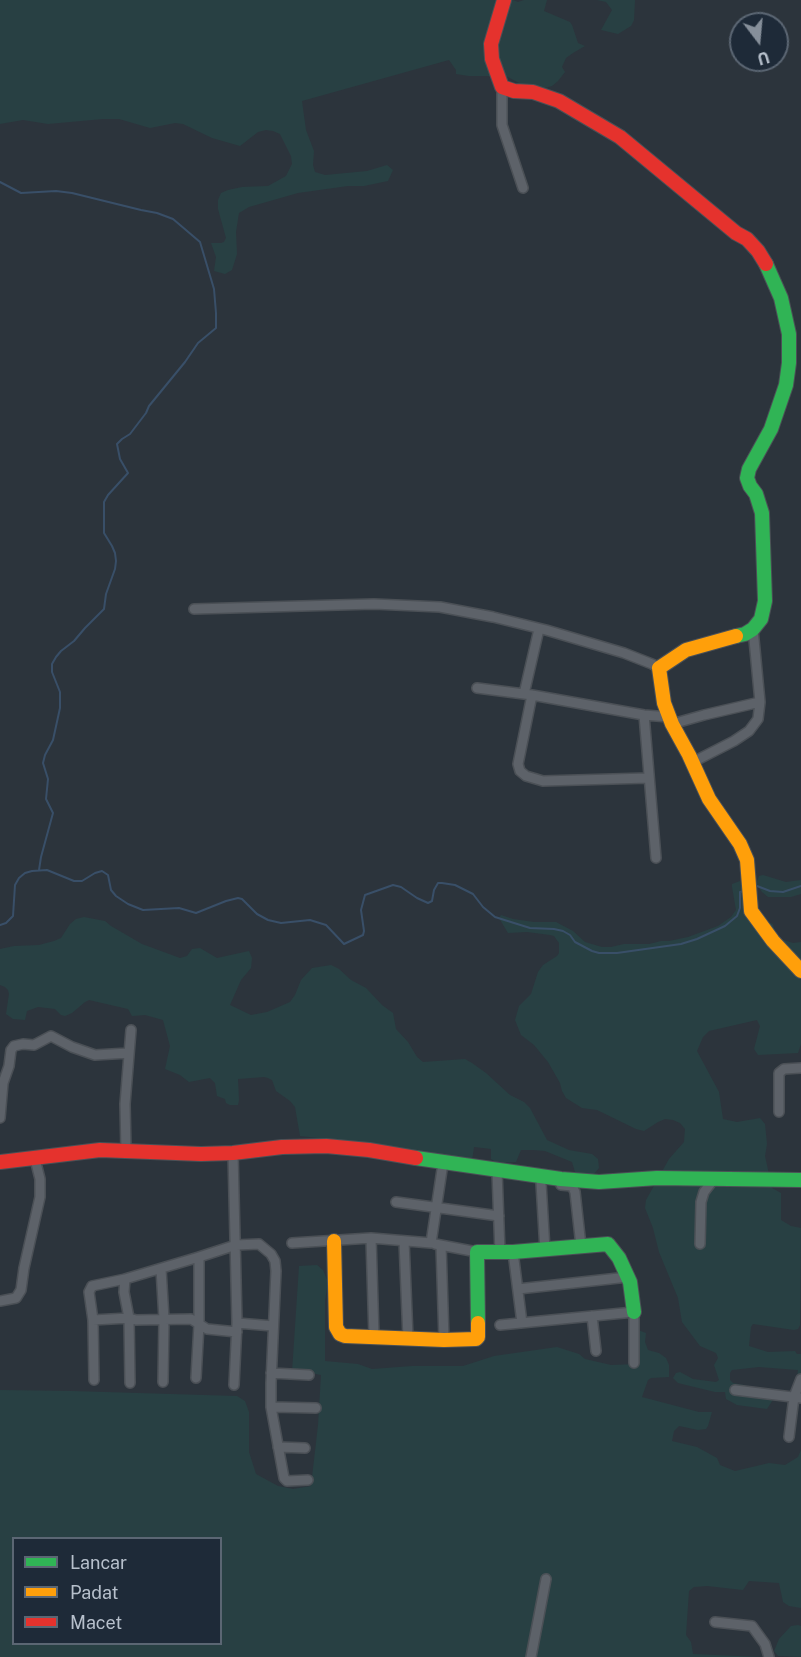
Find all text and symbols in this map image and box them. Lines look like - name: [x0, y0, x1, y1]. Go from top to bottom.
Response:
- north arrow: [729, 12, 789, 72]
- text: U: [755, 47, 772, 69]
- legend: [12, 1537, 222, 1645]
- text: Lancar: [70, 1552, 127, 1573]
- text: Padat: [70, 1582, 119, 1603]
- text: Macet: [70, 1612, 122, 1633]

